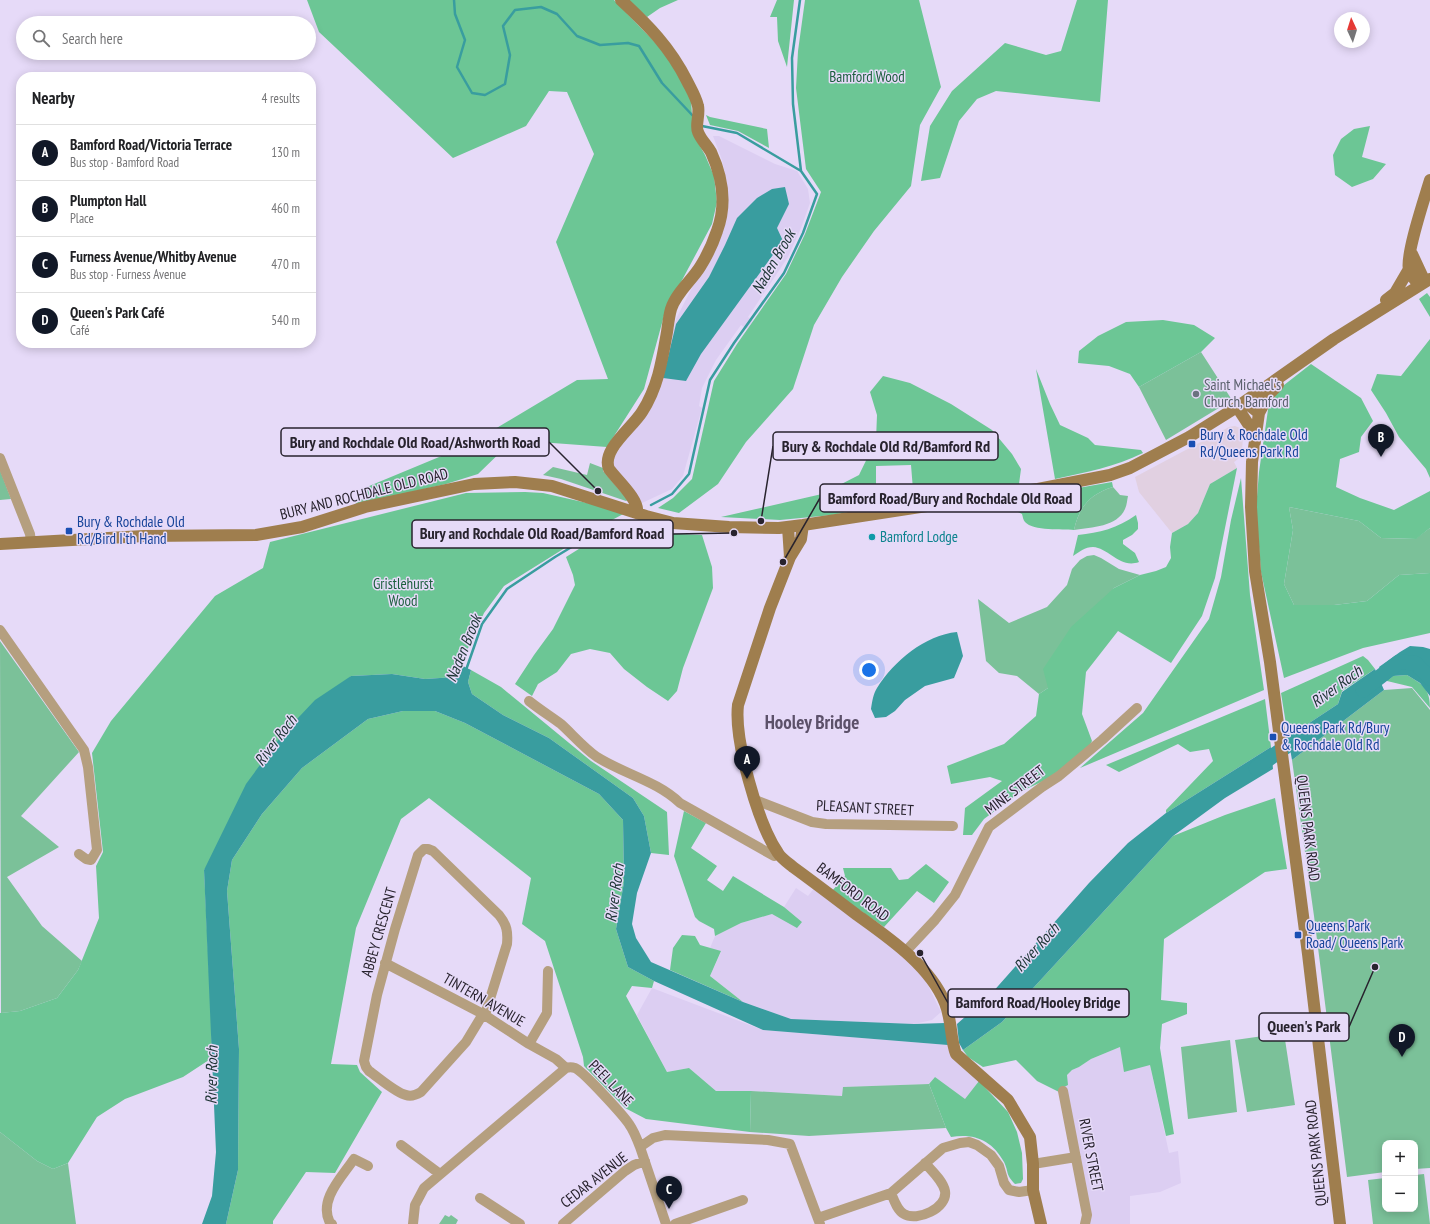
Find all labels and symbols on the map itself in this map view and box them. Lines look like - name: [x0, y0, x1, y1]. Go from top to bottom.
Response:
- north arrow: [1334, 12, 1370, 48]
- park label: Bamford Wood: [829, 67, 905, 86]
- water label: Naden Brook: [747, 224, 800, 297]
- place label: Saint Michael's Church, Bamford: [1204, 375, 1289, 411]
- marker: Saint Michael's Church, Bamford: [1191, 389, 1201, 399]
- pin: B: [1368, 424, 1394, 457]
- place label: Bury & Rochdale Old Rd/Queens Park Rd: [1200, 425, 1308, 461]
- callout: Bury and Rochdale Old Road/Ashworth Road: [281, 428, 549, 456]
- text: Bury and Rochdale Old Road/Ashworth Road: [290, 432, 540, 452]
- callout: Bury & Rochdale Old Rd/Bamford Rd: [773, 432, 998, 460]
- text: Bury & Rochdale Old Rd/Bamford Rd: [782, 436, 990, 456]
- marker: Bury & Rochdale Old Rd/Queens Park Rd: [1187, 439, 1197, 449]
- street label: BURY AND ROCHDALE OLD ROAD: [278, 463, 450, 524]
- callout: Bamford Road/Bury and Rochdale Old Road: [820, 484, 1081, 512]
- text: Bamford Road/Bury and Rochdale Old Road: [828, 488, 1072, 508]
- place label: Bury & Rochdale Old Rd/Bird I'th Hand: [77, 512, 185, 548]
- callout: Bury and Rochdale Old Road/Bamford Road: [412, 520, 673, 548]
- text: Bury and Rochdale Old Road/Bamford Road: [420, 523, 664, 543]
- marker: Bury & Rochdale Old Rd/Bird I'th Hand: [64, 526, 74, 536]
- place label: Bamford Lodge: [880, 527, 958, 546]
- marker: Bamford Lodge: [867, 532, 877, 542]
- park label: Gristlehurst Wood: [373, 574, 433, 610]
- water label: Naden Brook: [440, 610, 486, 685]
- your location: [859, 660, 879, 680]
- water label: River Roch: [1306, 660, 1366, 711]
- water label: River Roch: [249, 710, 301, 769]
- district label: Hooley Bridge: [765, 710, 859, 734]
- place label: Queens Park Rd/Bury & Rochdale Old Rd: [1281, 718, 1390, 754]
- marker: Queens Park Rd/Bury & Rochdale Old Rd: [1268, 732, 1278, 742]
- pin: A: [734, 746, 760, 779]
- street label: MINE STREET: [981, 761, 1049, 818]
- street label: QUEENS PARK ROAD: [1293, 774, 1324, 882]
- street label: PLEASANT STREET: [816, 795, 914, 820]
- street label: BAMFORD ROAD: [813, 858, 893, 925]
- water label: River Roch: [600, 862, 628, 923]
- street label: ABBEY CRESCENT: [357, 885, 400, 979]
- place label: Queens Park Road/ Queens Park: [1306, 916, 1404, 952]
- water label: River Roch: [1009, 918, 1064, 975]
- marker: Queens Park Road/ Queens Park: [1293, 930, 1303, 940]
- street label: TINTERN AVENUE: [440, 968, 529, 1031]
- callout: Bamford Road/Hooley Bridge: [948, 989, 1129, 1017]
- text: Bamford Road/Hooley Bridge: [955, 992, 1121, 1012]
- callout: Queen's Park: [1259, 1013, 1349, 1041]
- text: Queen's Park: [1267, 1016, 1341, 1036]
- pin: D: [1389, 1024, 1415, 1057]
- water label: River Roch: [200, 1045, 222, 1104]
- street label: PEEL LANE: [585, 1056, 638, 1110]
- street label: QUEENS PARK ROAD: [1300, 1099, 1331, 1207]
- street label: RIVER STREET: [1075, 1117, 1108, 1193]
- street label: CEDAR AVENUE: [556, 1147, 631, 1212]
- pin: C: [656, 1176, 682, 1209]

